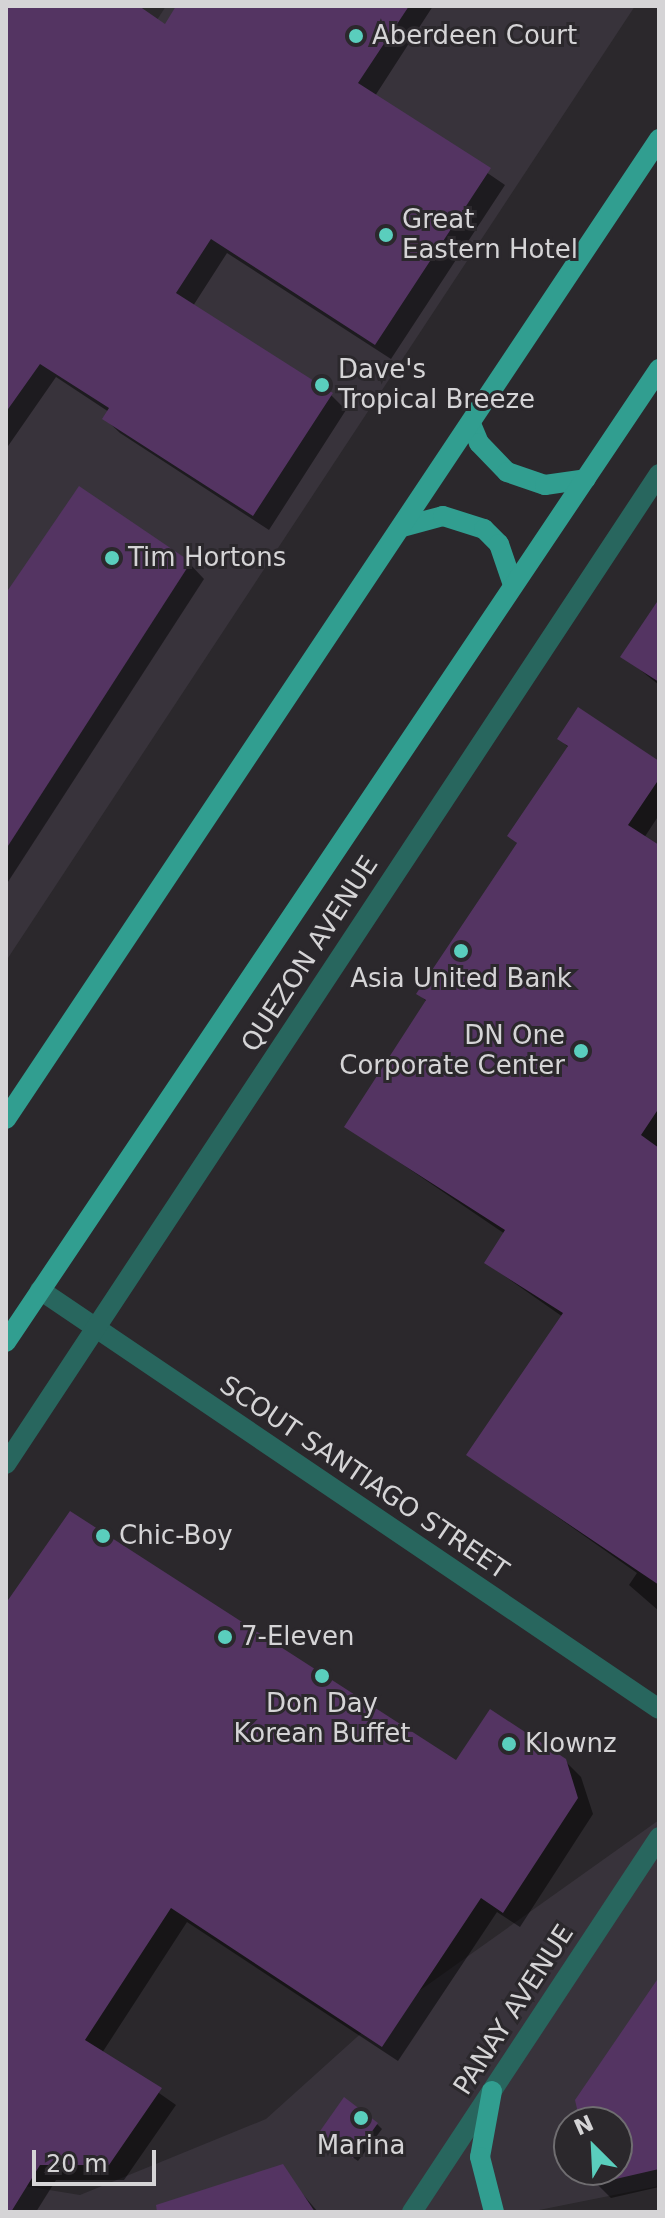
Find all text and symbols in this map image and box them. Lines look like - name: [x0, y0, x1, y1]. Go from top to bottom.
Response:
- place label: Aberdeen Court: [372, 20, 577, 52]
- marker: Aberdeen Court: [347, 27, 365, 45]
- place label: Great Eastern Hotel: [402, 204, 578, 266]
- marker: Great Eastern Hotel: [377, 226, 395, 244]
- place label: Dave's Tropical Breeze: [338, 354, 535, 416]
- marker: Dave's Tropical Breeze: [313, 376, 331, 394]
- place label: Tim Hortons: [128, 542, 286, 574]
- marker: Tim Hortons: [103, 549, 121, 567]
- street label: QUEZON AVENUE: [235, 850, 385, 1058]
- marker: Asia United Bank: [452, 942, 470, 960]
- place label: Asia United Bank: [350, 963, 572, 995]
- place label: DN One Corporate Center: [339, 1020, 565, 1082]
- marker: DN One Corporate Center: [572, 1042, 590, 1060]
- street label: SCOUT SANTIAGO STREET: [214, 1370, 514, 1586]
- place label: Chic-Boy: [119, 1520, 233, 1552]
- marker: Chic-Boy: [94, 1527, 112, 1545]
- place label: 7-Eleven: [241, 1621, 354, 1653]
- marker: 7-Eleven: [216, 1628, 234, 1646]
- marker: Don Day Korean Buffet: [313, 1667, 331, 1685]
- place label: Don Day Korean Buffet: [234, 1688, 410, 1750]
- place label: Klownz: [525, 1728, 617, 1760]
- marker: Klownz: [500, 1735, 518, 1753]
- street label: PANAY AVENUE: [447, 1919, 581, 2101]
- north arrow: [553, 2106, 633, 2186]
- marker: Marina: [352, 2109, 370, 2127]
- text: N: [570, 2110, 597, 2141]
- place label: Marina: [317, 2130, 405, 2162]
- scale bar: [36, 2134, 160, 2184]
- text: 20 m: [46, 2150, 108, 2178]

